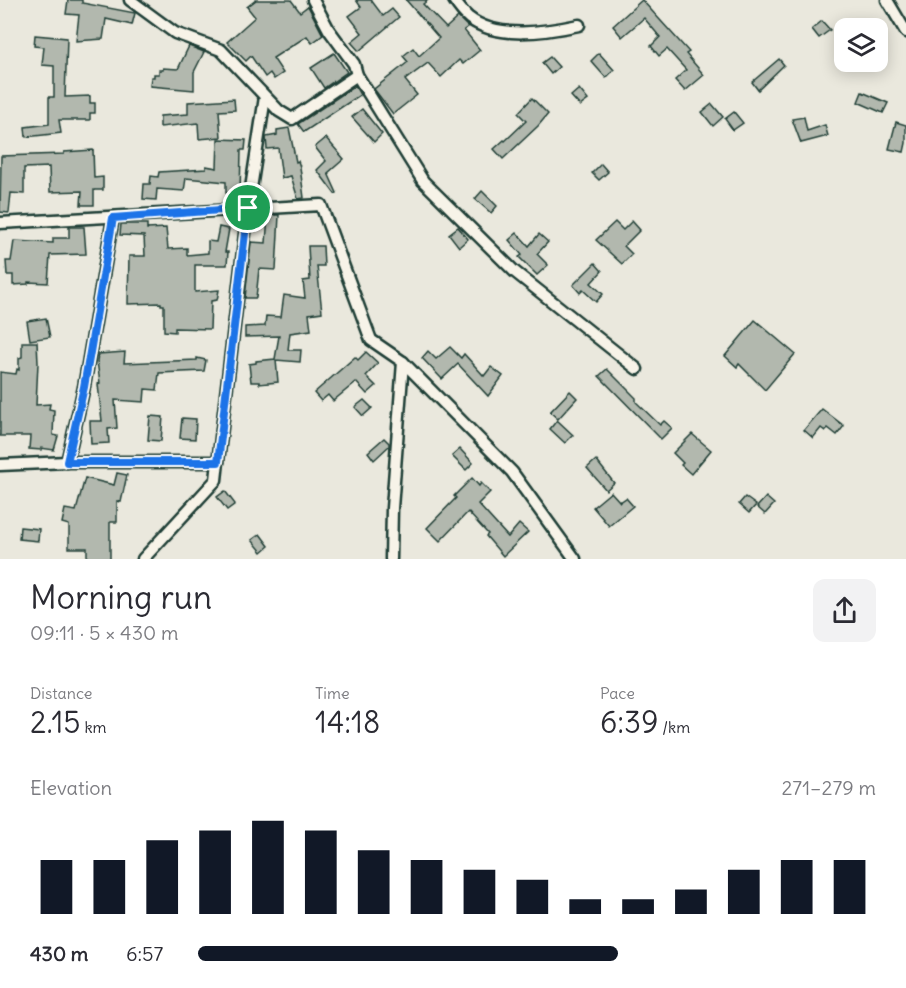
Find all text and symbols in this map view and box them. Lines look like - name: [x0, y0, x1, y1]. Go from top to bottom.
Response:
- map controls: [834, 18, 888, 72]
- button: layers: [834, 18, 888, 72]
- pin: [222, 182, 273, 233]
- icon: arrive: [231, 191, 264, 224]
- text: Morning run: [30, 576, 212, 618]
- button: share: [813, 579, 876, 642]
- text: 09:11 · 5 × 430 m: [30, 620, 179, 645]
- text: Distance: [30, 683, 92, 703]
- text: Time: [315, 683, 350, 703]
- text: Pace: [600, 683, 635, 703]
- text: 2.15: [30, 703, 81, 741]
- text: 14:18: [315, 703, 380, 741]
- text: 6:39: [600, 703, 658, 741]
- text: km: [81, 717, 107, 737]
- text: /km: [658, 717, 690, 737]
- text: Elevation: [30, 775, 112, 800]
- text: 271–279 m: [781, 775, 876, 800]
- text: 430 m: [30, 941, 88, 966]
- text: 6:57: [126, 941, 163, 966]

